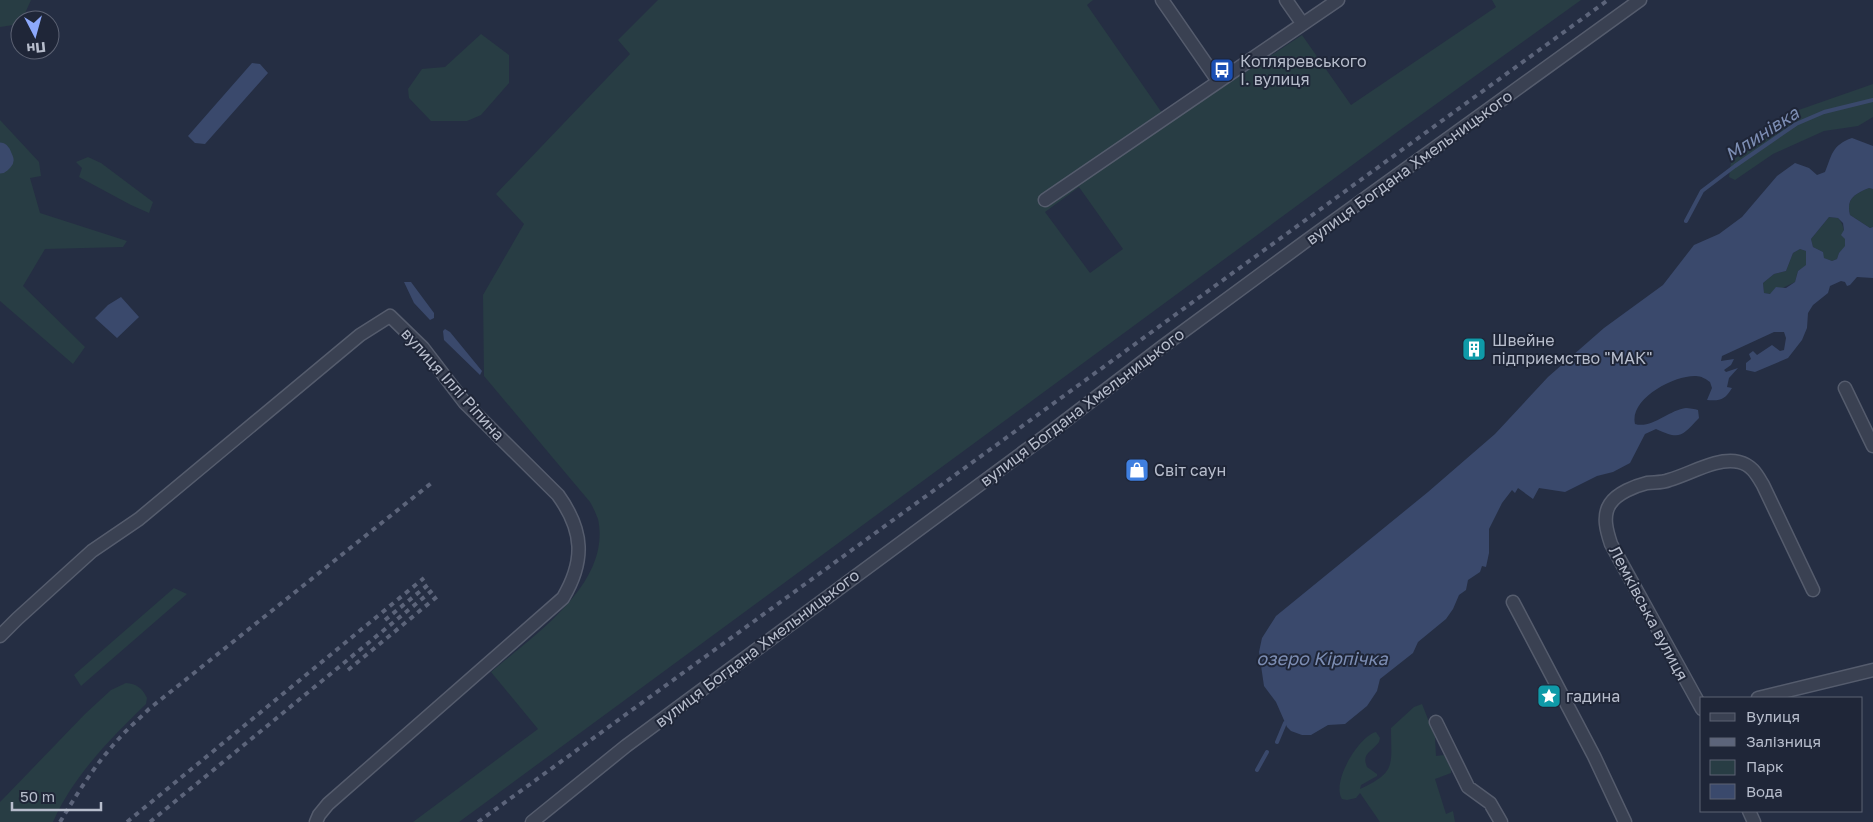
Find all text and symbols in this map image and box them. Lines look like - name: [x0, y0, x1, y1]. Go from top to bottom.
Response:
- north arrow: [10, 10, 60, 60]
- text: Пн: [26, 39, 47, 58]
- place label: Котляревського І. вулиця: [1240, 51, 1367, 89]
- bus stop icon: Котляревського І. вулиця: [1209, 57, 1235, 83]
- street label: вулиця Богдана Хмельницького: [1302, 85, 1516, 249]
- water label: Млинівка: [1721, 101, 1803, 165]
- street label: вулиця Іллі Ріпина: [397, 324, 509, 444]
- street label: вулиця Богдана Хмельницького: [976, 324, 1188, 490]
- place label: Швейне підприємство "МАК": [1492, 330, 1652, 368]
- building icon: Швейне підприємство "МАК": [1461, 336, 1487, 362]
- shop icon: Світ саун: [1124, 457, 1150, 483]
- place label: Світ саун: [1154, 460, 1226, 480]
- street label: Лемківська вулиця: [1605, 542, 1693, 684]
- street label: вулиця Богдана Хмельницького: [651, 565, 863, 731]
- water label: озеро Кірпічка: [1256, 647, 1389, 669]
- place icon: гадина: [1536, 683, 1562, 709]
- place label: гадина: [1566, 686, 1620, 706]
- legend: [1700, 697, 1863, 812]
- text: Вулиця: [1746, 707, 1800, 725]
- text: Залізниця: [1746, 732, 1821, 750]
- text: Парк: [1746, 757, 1784, 775]
- scale bar: [12, 780, 101, 812]
- text: Вода: [1746, 782, 1783, 800]
- text: 50 m: [20, 787, 55, 805]

